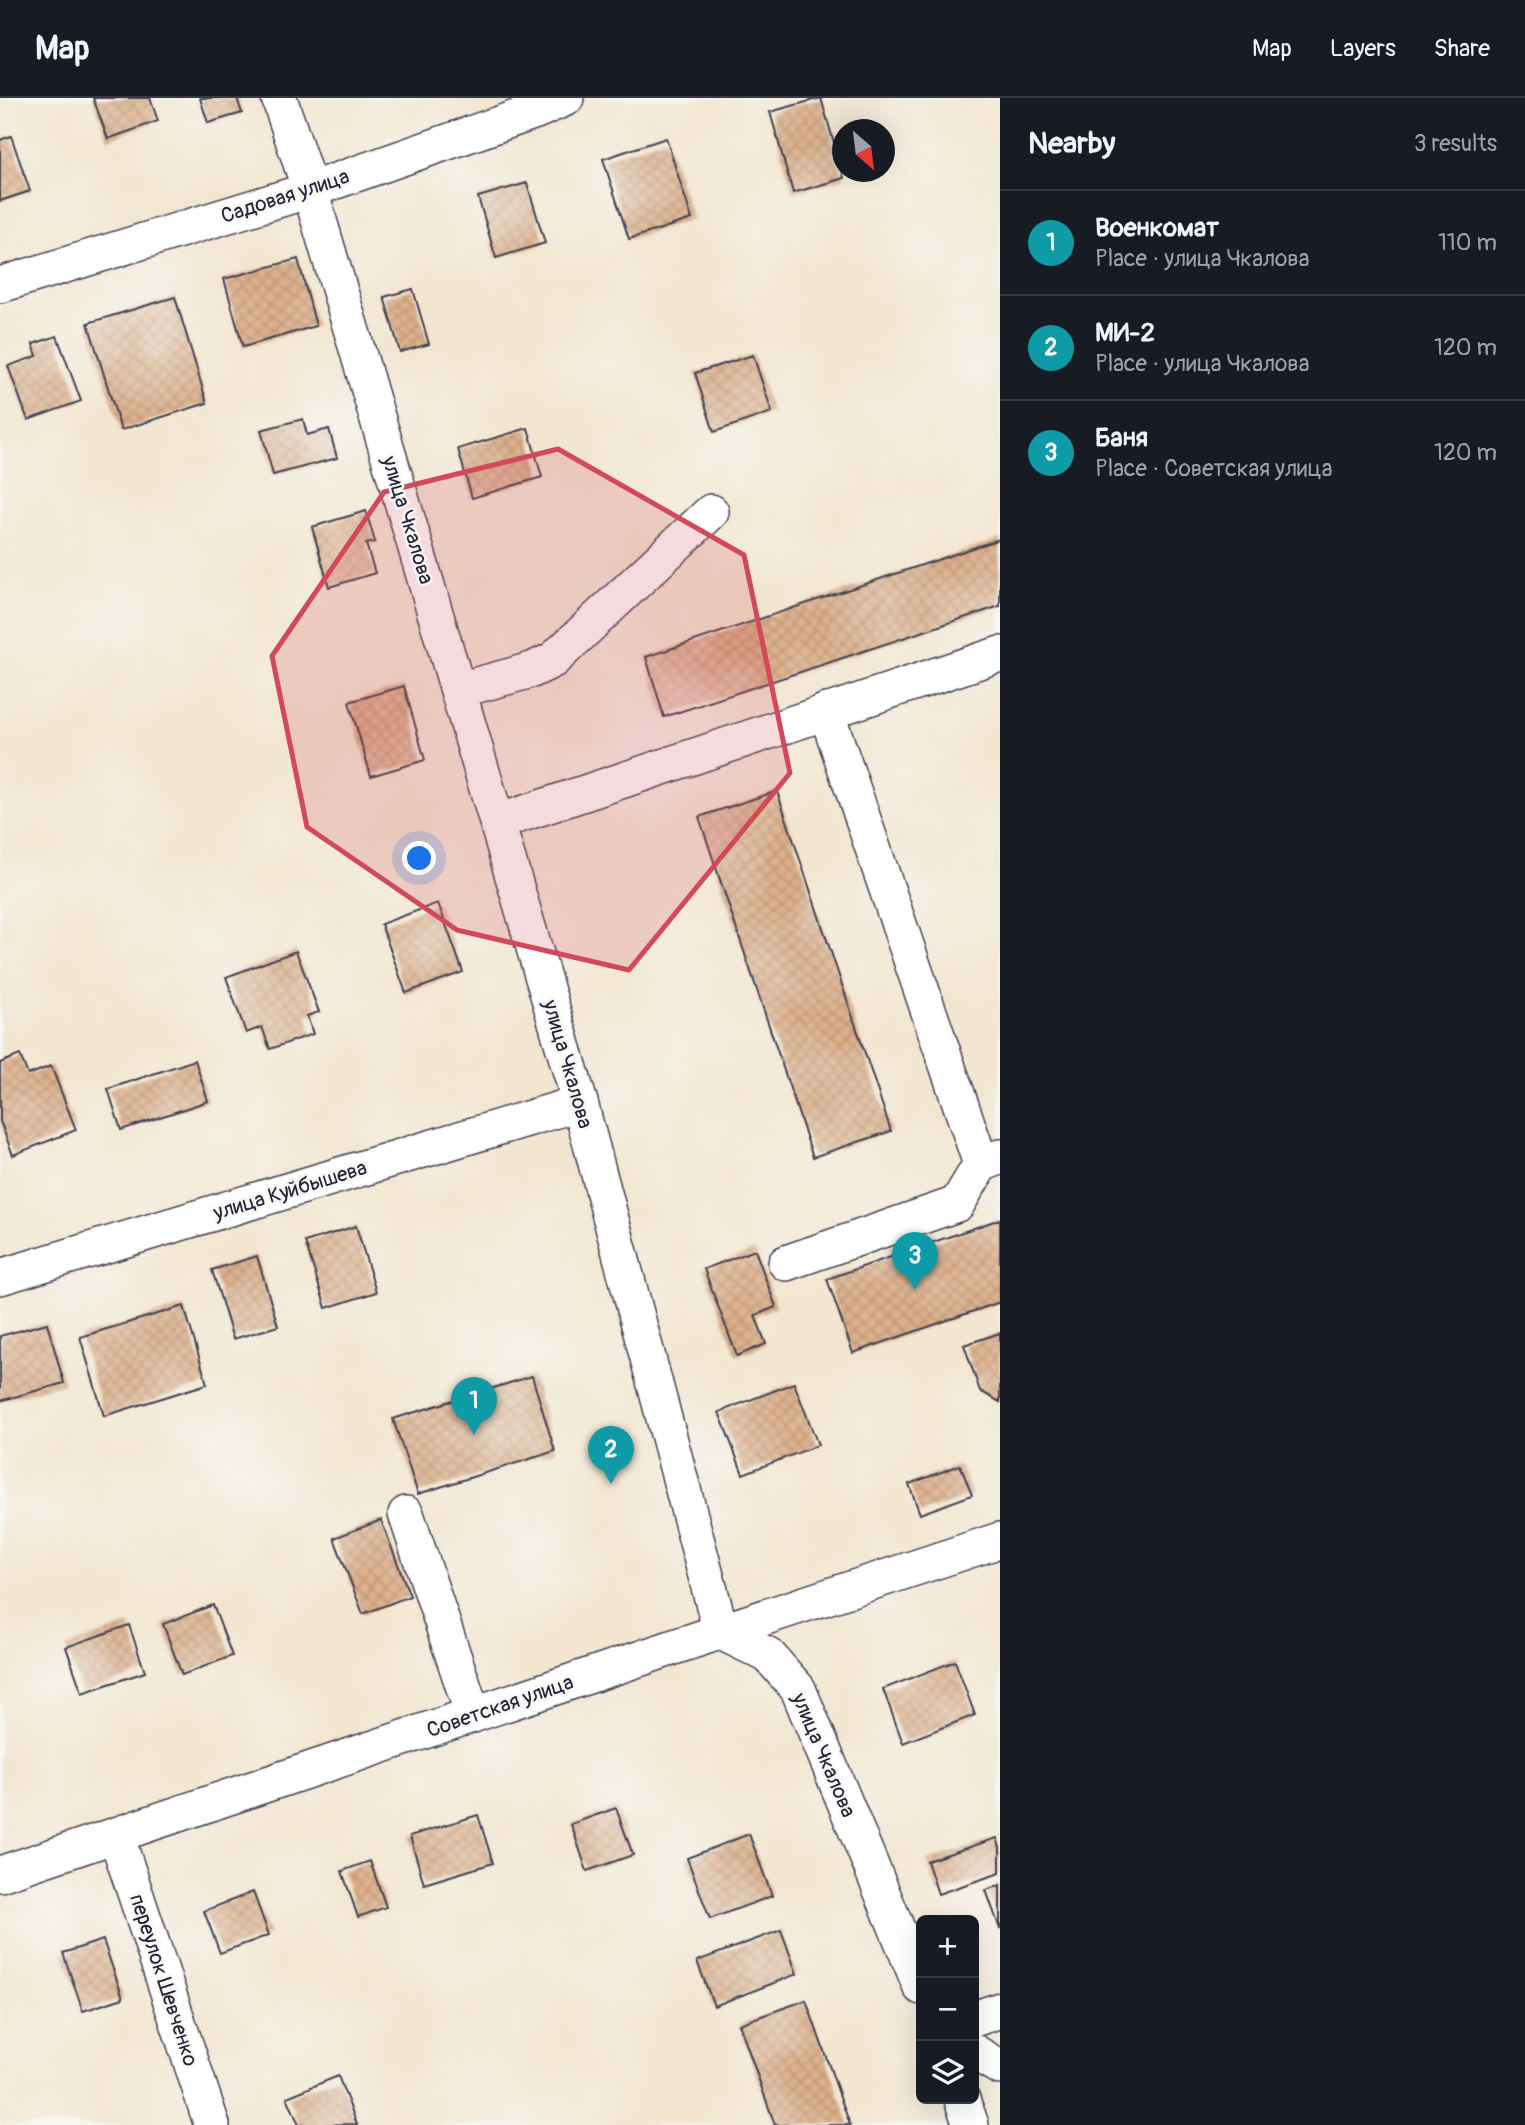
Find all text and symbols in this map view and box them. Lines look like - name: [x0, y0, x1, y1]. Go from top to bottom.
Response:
- text: Map: [35, 28, 90, 69]
- text: Map: [1252, 34, 1292, 63]
- text: Layers: [1330, 34, 1396, 63]
- text: Share: [1434, 34, 1490, 63]
- north arrow: [832, 119, 895, 182]
- text: Nearby: [1028, 125, 1115, 162]
- text: 3 results: [1414, 129, 1497, 158]
- street label: Садовая улица: [218, 163, 353, 230]
- text: Военкомат: [1095, 212, 1219, 244]
- text: 1: [1047, 228, 1056, 257]
- text: 110 m: [1438, 228, 1497, 257]
- text: Place · улица Чкалова: [1095, 244, 1309, 273]
- text: МИ-2: [1095, 317, 1155, 349]
- text: 2: [1045, 333, 1057, 362]
- text: 120 m: [1434, 333, 1497, 362]
- text: Place · улица Чкалова: [1095, 349, 1309, 378]
- text: Баня: [1095, 422, 1148, 454]
- text: 3: [1045, 438, 1057, 467]
- text: 120 m: [1434, 438, 1497, 467]
- street label: улица Чкалова: [375, 452, 440, 587]
- text: Place · Советская улица: [1095, 454, 1332, 483]
- your location: [402, 841, 436, 875]
- street label: улица Чкалова: [536, 996, 599, 1132]
- street label: улица Куйбышева: [209, 1154, 370, 1227]
- pin: 3: [892, 1232, 938, 1290]
- pin: 1: [451, 1377, 497, 1435]
- pin: 2: [588, 1426, 634, 1484]
- street label: Советская улица: [423, 1669, 577, 1744]
- street label: улица Чкалова: [785, 1688, 862, 1821]
- street label: переулок Шевченко: [123, 1891, 204, 2070]
- map controls: [916, 1915, 979, 2104]
- button: +: [916, 1915, 979, 1978]
- button: −: [916, 1978, 979, 2041]
- button: layers: [916, 2041, 979, 2104]

